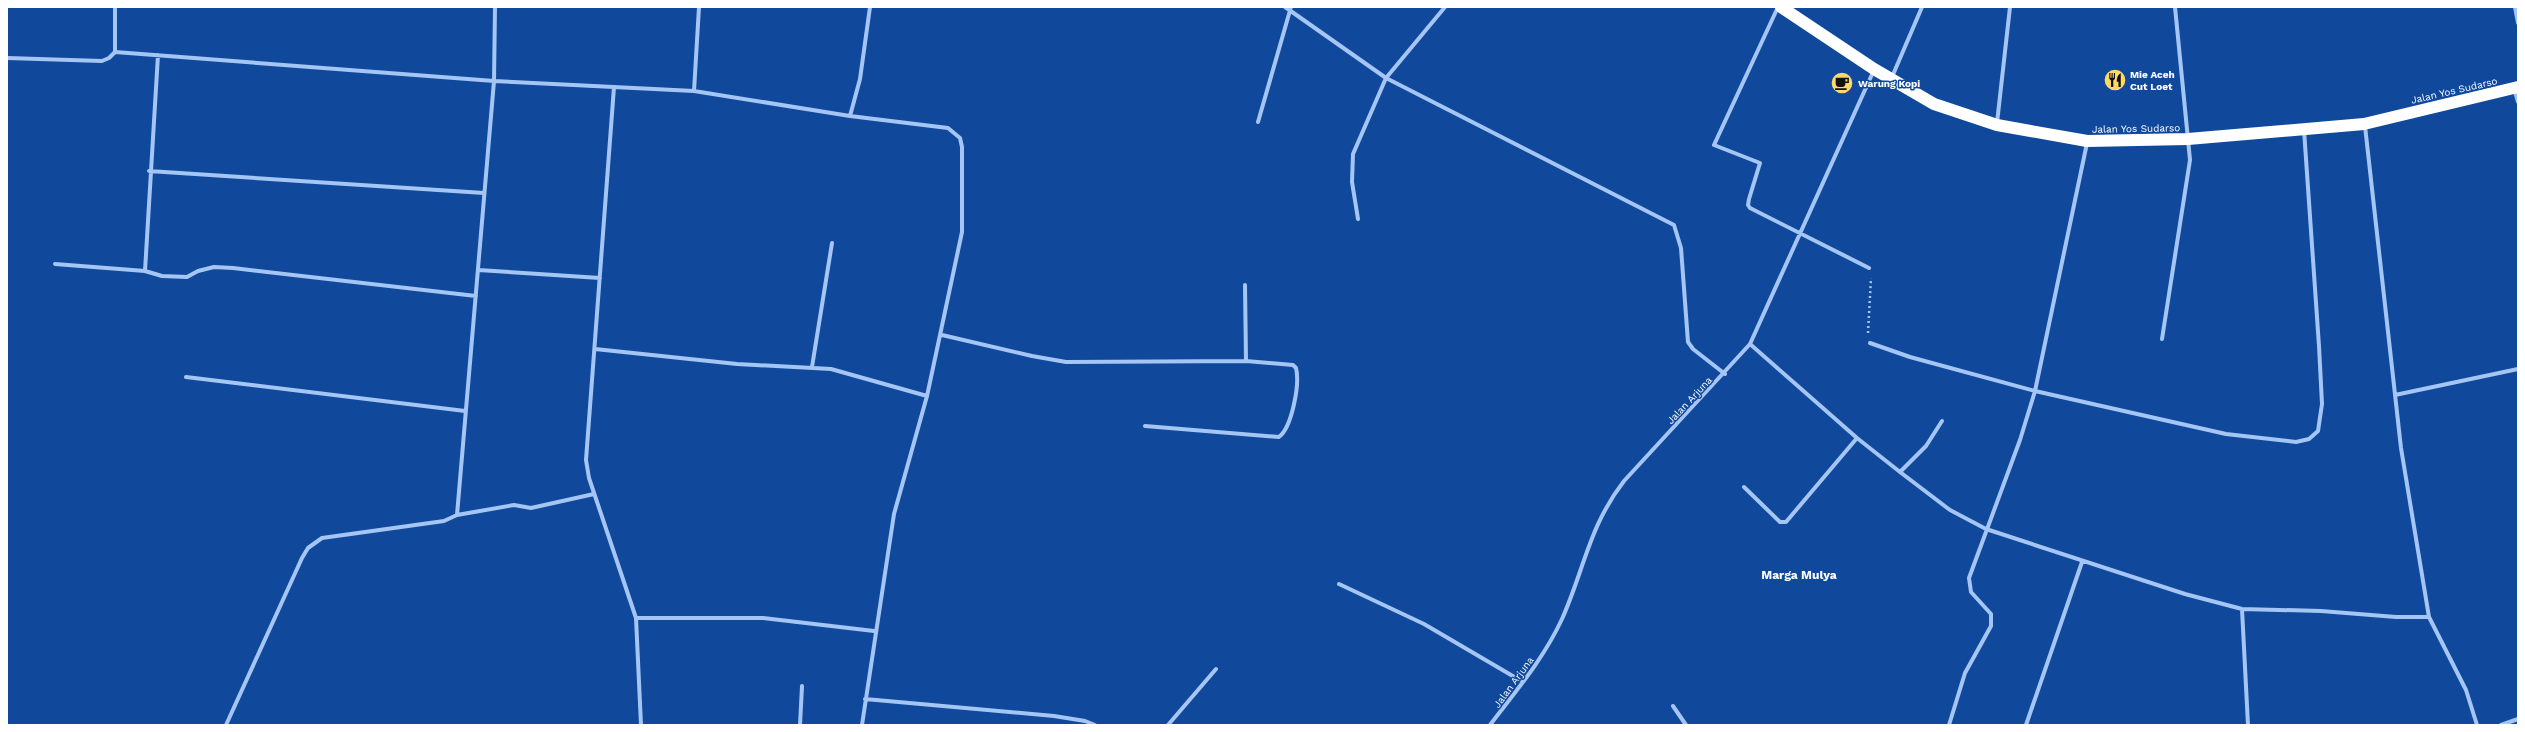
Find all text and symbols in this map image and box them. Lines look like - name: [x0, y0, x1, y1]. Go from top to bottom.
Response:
- restaurant icon: Mie Aceh Cut Loet: [2102, 67, 2128, 93]
- place label: Mie Aceh Cut Loet: [2130, 69, 2175, 92]
- cafe icon: Warung Kopi: [1829, 70, 1855, 96]
- street label: Jalan Yos Sudarso: [2410, 75, 2498, 106]
- place label: Warung Kopi: [1858, 78, 1920, 89]
- street label: Jalan Yos Sudarso: [2092, 122, 2180, 135]
- street label: Jalan Arjuna: [1665, 374, 1714, 426]
- district label: Marga Mulya: [1761, 568, 1837, 582]
- street label: Jalan Arjuna: [1491, 654, 1536, 710]

